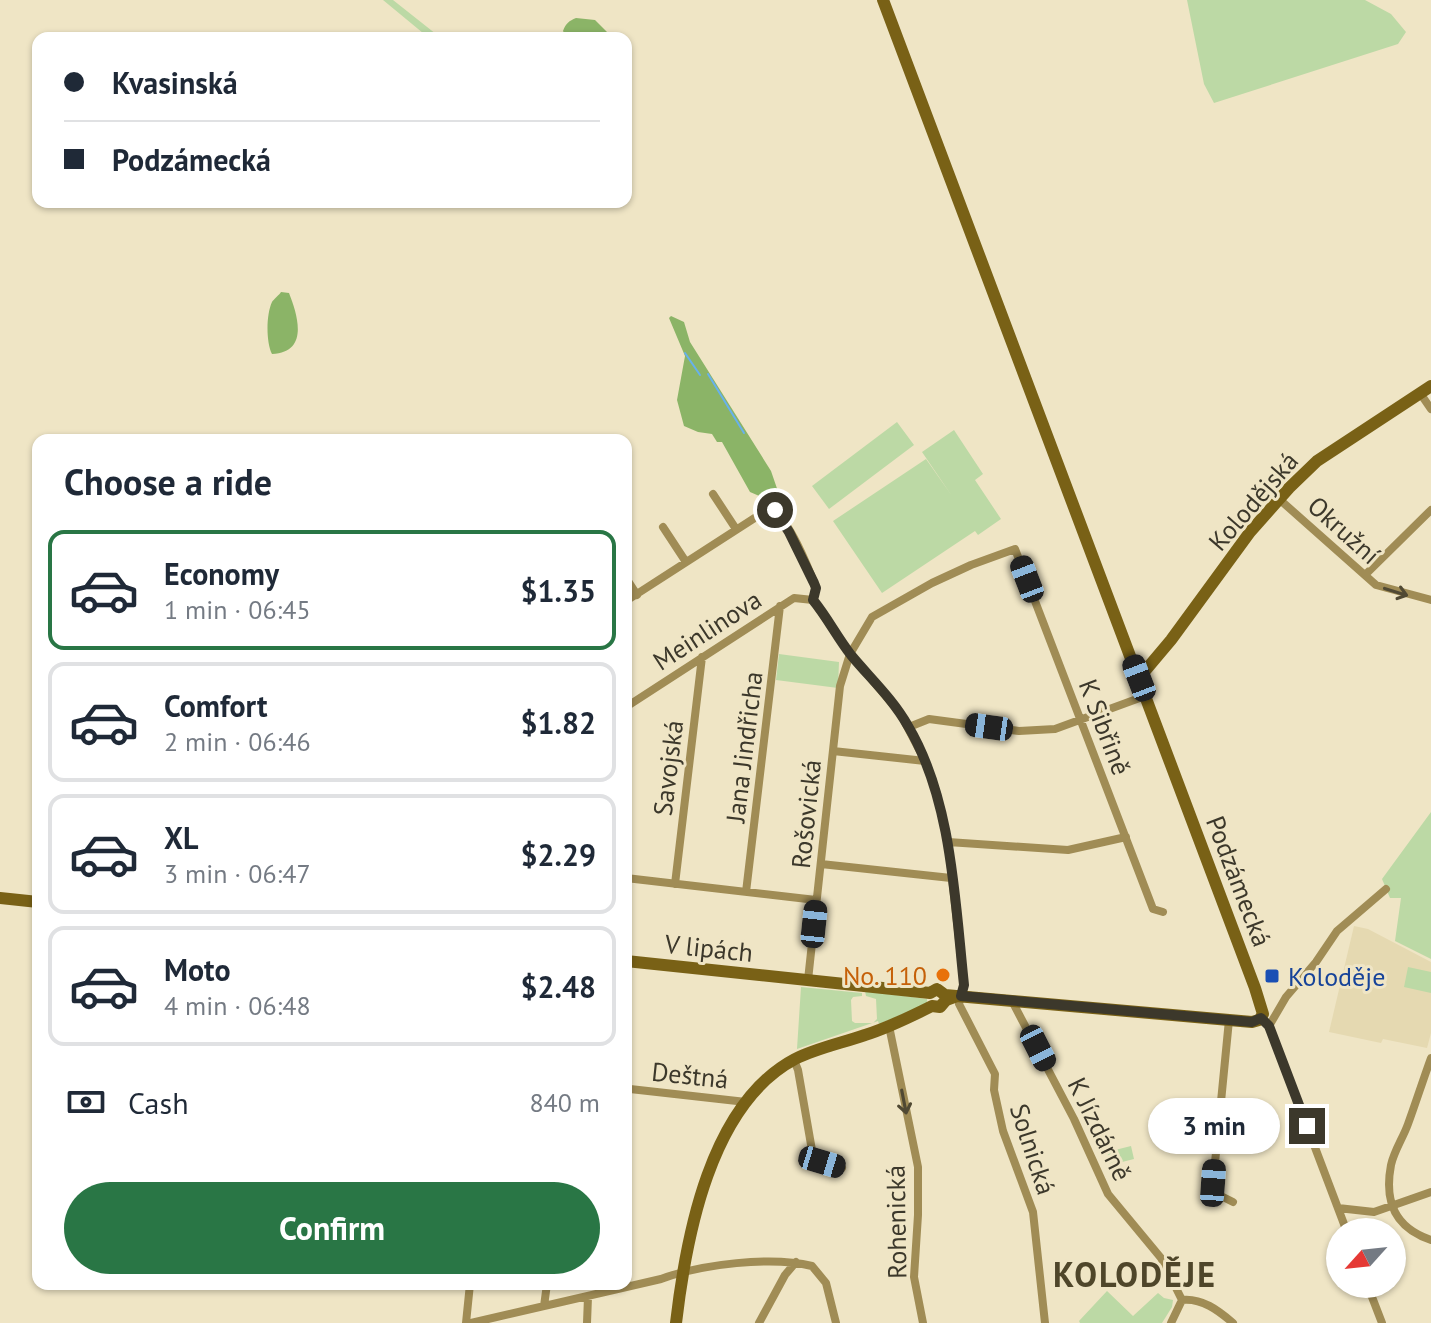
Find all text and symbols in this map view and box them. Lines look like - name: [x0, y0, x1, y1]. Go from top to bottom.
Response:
- text: Kvasinská: [112, 63, 238, 102]
- text: Podzámecká: [112, 140, 271, 179]
- street label: Kolodějská: [1201, 445, 1305, 557]
- text: Choose a ride: [64, 458, 272, 505]
- street label: Okružní: [1301, 489, 1387, 571]
- route start: [757, 492, 793, 528]
- car: [1007, 552, 1047, 606]
- icon: car: [68, 554, 140, 626]
- text: Economy: [164, 554, 279, 593]
- text: $1.35: [521, 571, 596, 610]
- street label: Meinlinova: [647, 583, 767, 677]
- one-way arrow: [1384, 585, 1409, 600]
- text: 1 min · 06:45: [164, 593, 311, 626]
- car: [1119, 651, 1159, 705]
- street label: Jana Jindřicha: [718, 670, 770, 825]
- street label: K Sibřině: [1072, 674, 1138, 780]
- icon: car: [68, 686, 140, 758]
- text: Comfort: [164, 686, 267, 725]
- text: $1.82: [521, 703, 596, 742]
- car: [964, 712, 1014, 742]
- street label: Savojská: [646, 718, 690, 818]
- text: 2 min · 06:46: [164, 725, 311, 758]
- street label: Rošovická: [784, 758, 828, 870]
- street label: Podzámecká: [1199, 811, 1279, 951]
- icon: car: [68, 818, 140, 890]
- text: XL: [164, 818, 198, 857]
- text: $2.29: [521, 835, 596, 874]
- text: 3 min · 06:47: [164, 857, 311, 890]
- car: [800, 899, 828, 949]
- street label: V lipách: [662, 927, 755, 969]
- icon: car: [68, 950, 140, 1022]
- text: Moto: [164, 950, 231, 989]
- place label: No. 110: [843, 959, 927, 992]
- place label: Koloděje: [1288, 960, 1385, 993]
- marker: No. 110: [934, 966, 952, 984]
- text: $2.48: [521, 967, 596, 1006]
- marker: Koloděje: [1263, 967, 1281, 985]
- text: 4 min · 06:48: [164, 989, 311, 1022]
- car: [1016, 1021, 1060, 1075]
- street label: Deštná: [650, 1055, 730, 1095]
- street label: K Jízdárně: [1061, 1072, 1139, 1186]
- icon: cash: [64, 1080, 108, 1124]
- text: Cash: [128, 1083, 189, 1122]
- text: 840 m: [529, 1086, 600, 1119]
- one-way arrow: [898, 1089, 913, 1114]
- callout: 3 min: [1147, 1098, 1279, 1154]
- street label: Solnická: [1003, 1099, 1063, 1199]
- route end: [1289, 1108, 1325, 1144]
- text: 3 min: [1182, 1109, 1246, 1142]
- car: [796, 1144, 848, 1180]
- car: [1199, 1158, 1227, 1208]
- street label: Rohenická: [879, 1165, 913, 1279]
- button: Confirm: [64, 1182, 600, 1274]
- north arrow: [1326, 1218, 1406, 1298]
- map controls: [1326, 1218, 1406, 1298]
- district label: KOLODĚJE: [1053, 1252, 1217, 1296]

